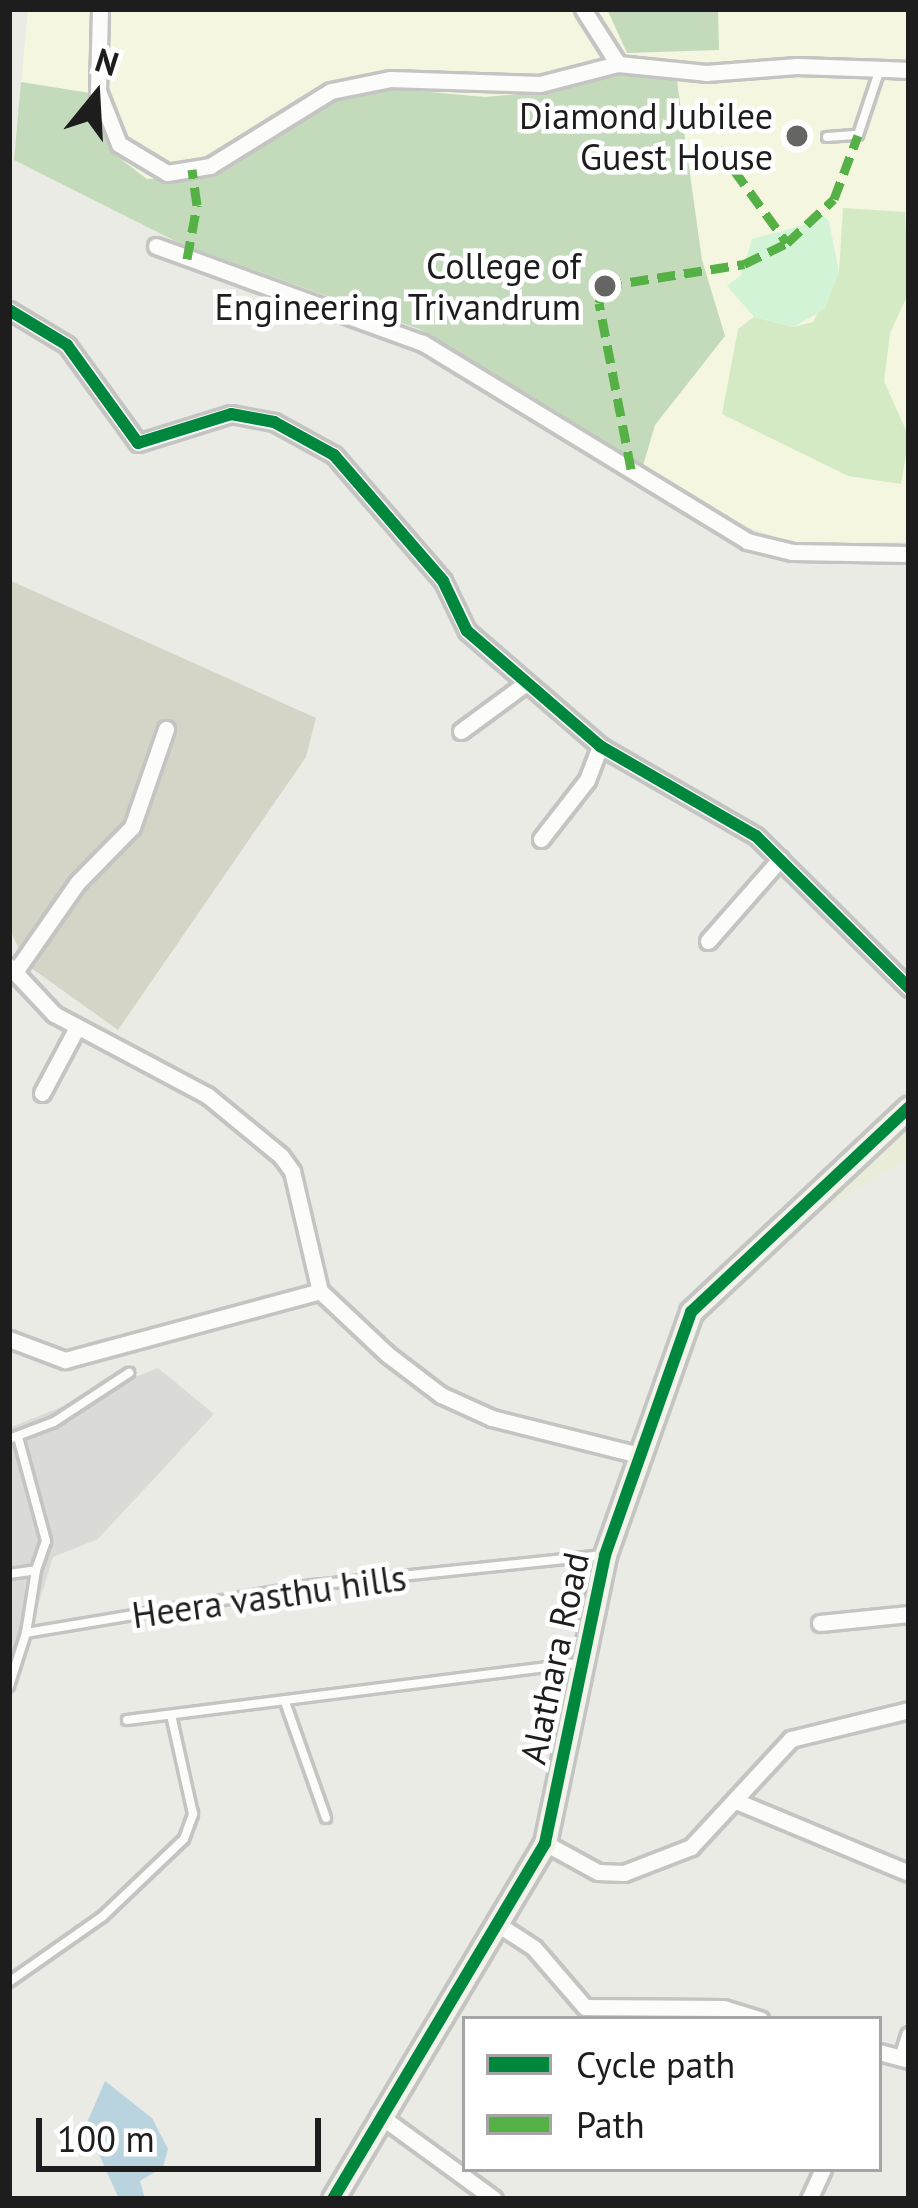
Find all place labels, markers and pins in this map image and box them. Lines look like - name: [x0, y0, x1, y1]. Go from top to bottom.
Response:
- place label: Diamond Jubilee Guest House: [519, 93, 773, 178]
- marker: Diamond Jubilee Guest House: [784, 123, 810, 149]
- place label: College of Engineering Trivandrum: [213, 243, 581, 328]
- marker: College of Engineering Trivandrum: [592, 273, 618, 299]

